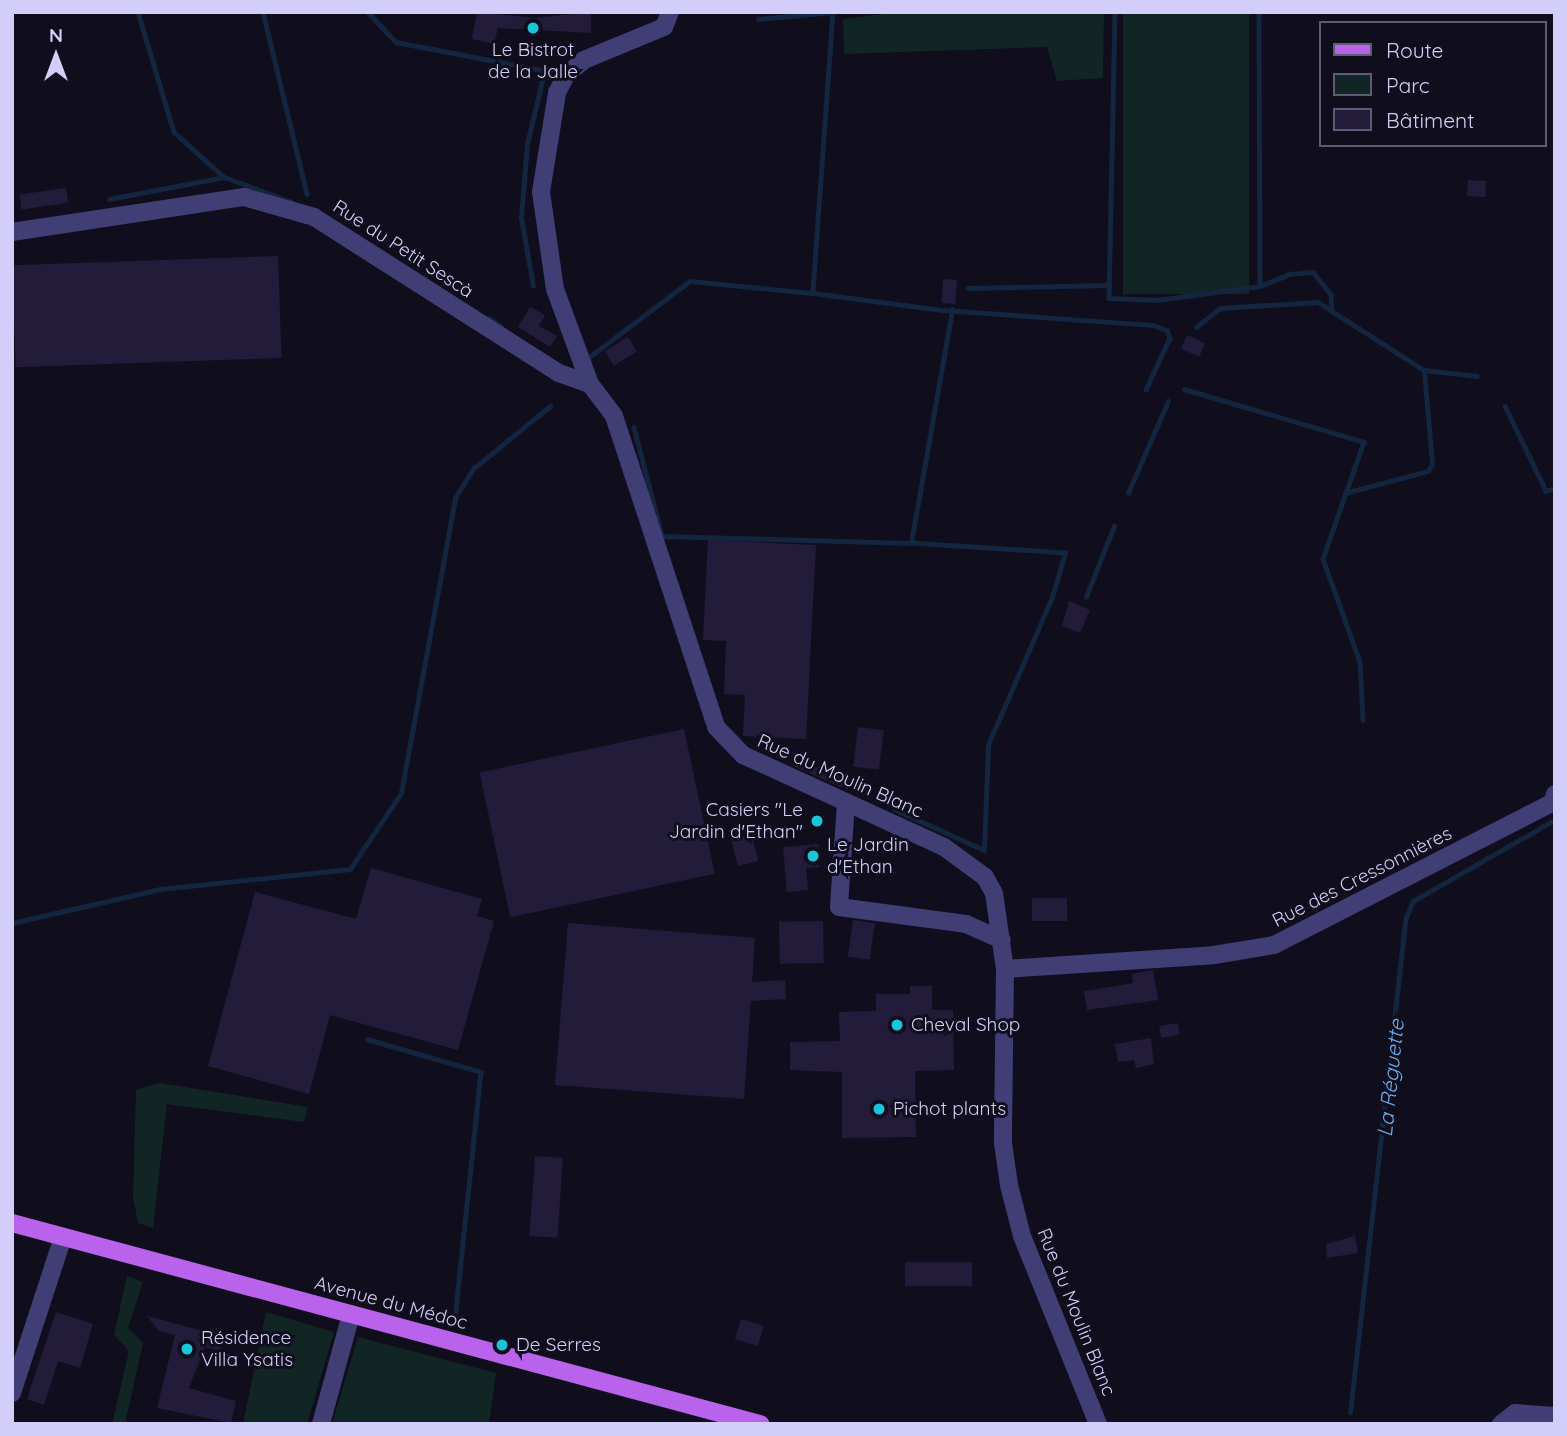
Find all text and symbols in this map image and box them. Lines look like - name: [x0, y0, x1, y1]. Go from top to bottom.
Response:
- marker: Le Bistrot de la Jalle: [525, 20, 541, 36]
- north arrow: [21, 21, 91, 91]
- legend: [1318, 21, 1546, 147]
- text: N: [49, 23, 63, 47]
- text: Route: [1386, 37, 1443, 63]
- place label: Le Bistrot de la Jalle: [488, 39, 578, 83]
- text: Parc: [1386, 72, 1430, 98]
- text: Bâtiment: [1386, 107, 1474, 133]
- street label: Rue du Petit Sescà: [329, 195, 477, 303]
- street label: Rue du Moulin Blanc: [754, 729, 926, 823]
- place label: Casiers "Le Jardin d'Ethan": [669, 799, 803, 843]
- marker: Casiers "Le Jardin d'Ethan": [809, 813, 825, 829]
- street label: Rue des Cressonnières: [1268, 822, 1456, 932]
- place label: Le Jardin d'Ethan: [827, 834, 909, 878]
- marker: Le Jardin d'Ethan: [805, 848, 821, 864]
- place label: Cheval Shop: [911, 1014, 1020, 1036]
- marker: Cheval Shop: [889, 1017, 905, 1033]
- water label: La Réguette: [1371, 1018, 1409, 1138]
- place label: Pichot plants: [893, 1098, 1006, 1120]
- marker: Pichot plants: [871, 1101, 887, 1117]
- street label: Rue du Moulin Blanc: [1032, 1225, 1120, 1399]
- street label: Avenue du Médoc: [312, 1272, 470, 1334]
- place label: Résidence Villa Ysatis: [201, 1327, 293, 1371]
- place label: De Serres: [516, 1334, 601, 1356]
- marker: De Serres: [494, 1337, 510, 1353]
- marker: Résidence Villa Ysatis: [179, 1341, 195, 1357]

